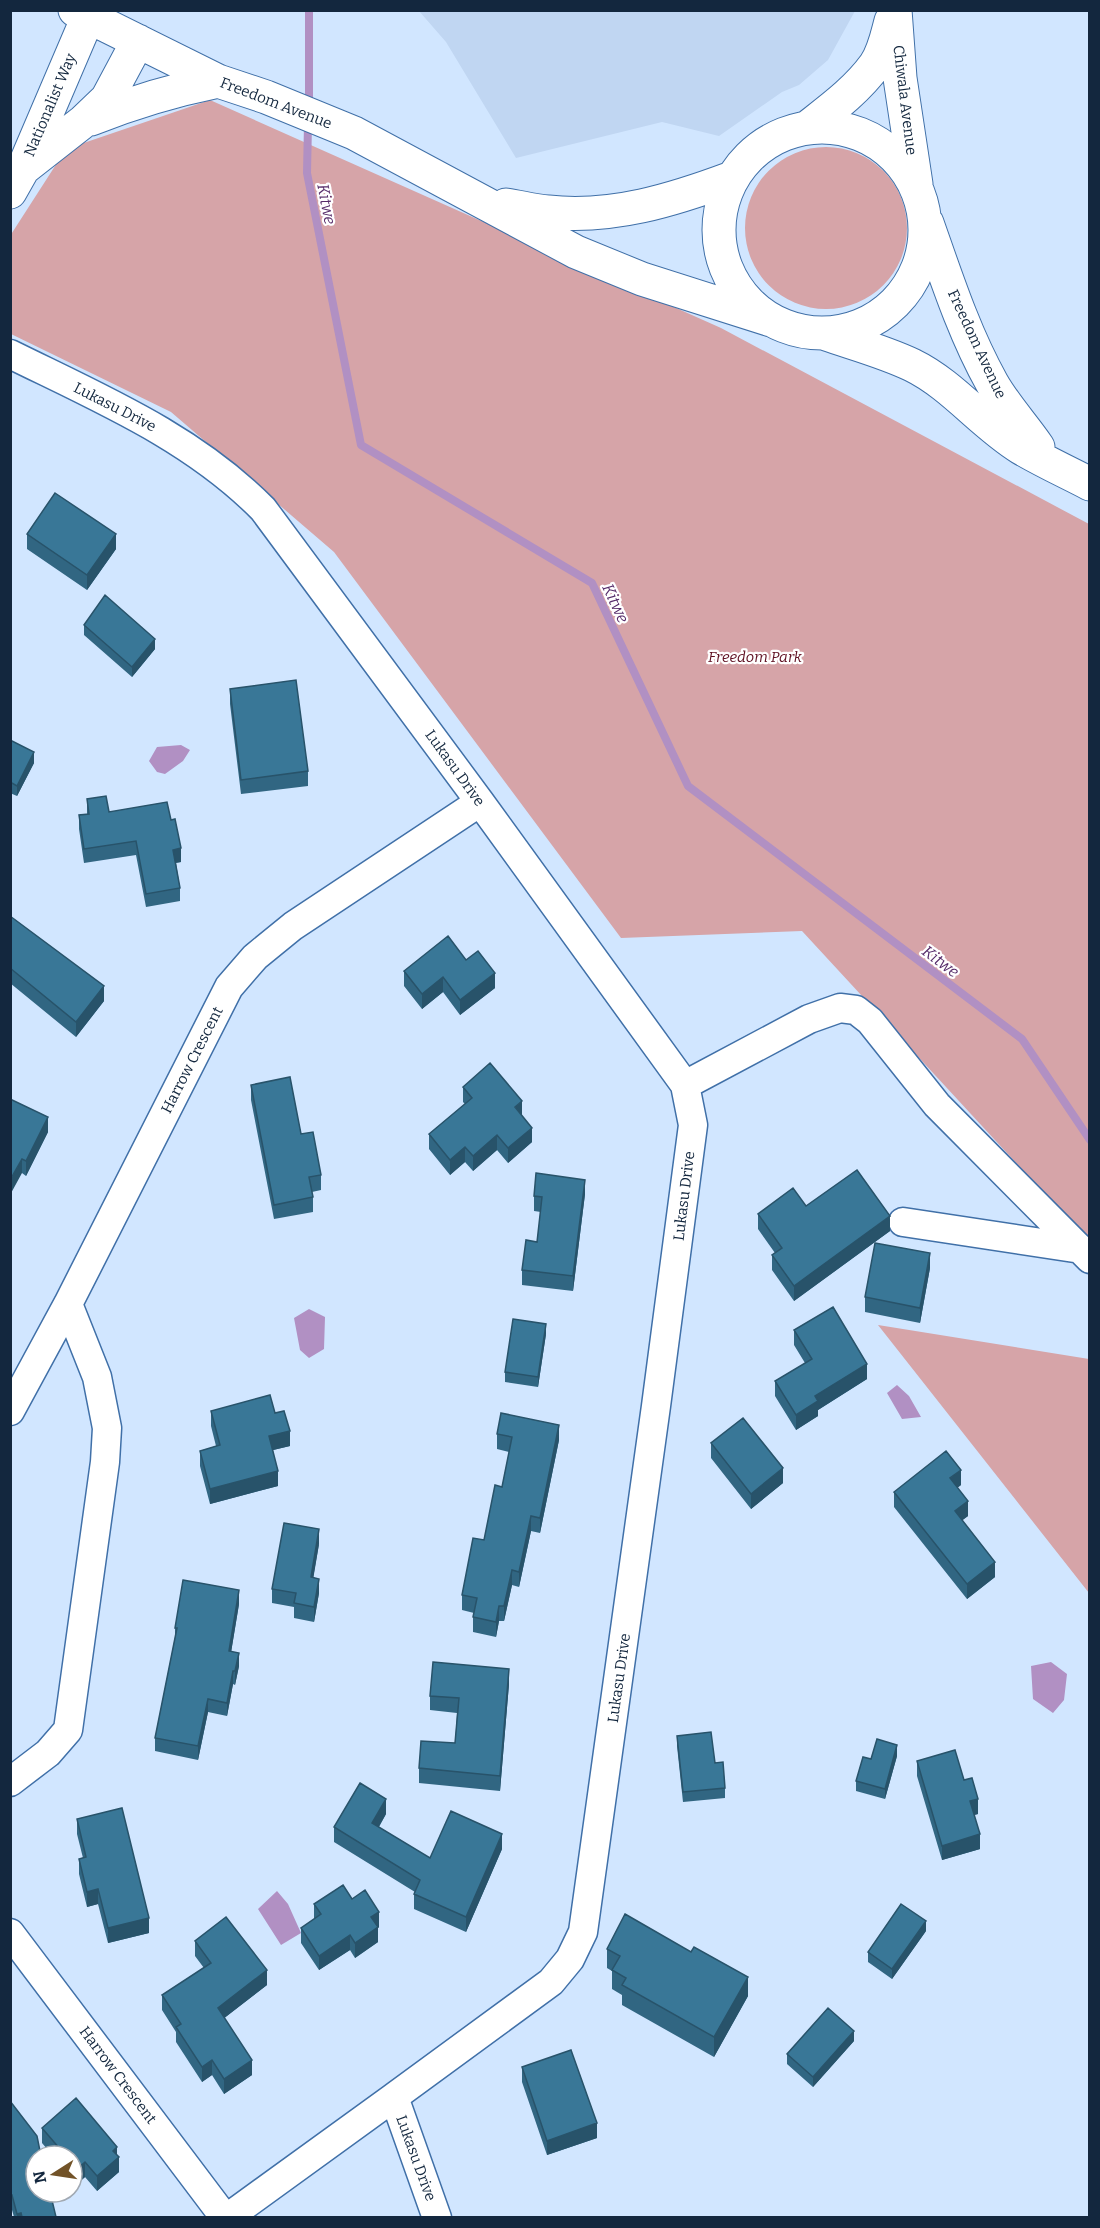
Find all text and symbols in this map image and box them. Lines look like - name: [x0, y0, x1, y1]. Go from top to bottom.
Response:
- street label: Chiwala Avenue: [889, 44, 921, 156]
- street label: Nationalist Way: [20, 51, 80, 159]
- street label: Freedom Avenue: [217, 73, 335, 133]
- water label: Kitwe: [313, 182, 340, 226]
- street label: Freedom Avenue: [944, 287, 1010, 401]
- street label: Lukasu Drive: [71, 379, 159, 435]
- water label: Kitwe: [598, 581, 633, 626]
- park label: Freedom Park: [708, 648, 803, 666]
- street label: Lukasu Drive: [421, 726, 489, 810]
- water label: Kitwe: [919, 942, 963, 981]
- street label: Harrow Crescent: [157, 1003, 227, 1116]
- street label: Lukasu Drive: [670, 1150, 698, 1242]
- street label: Lukasu Drive: [604, 1632, 634, 1724]
- street label: Harrow Crescent: [75, 2023, 161, 2128]
- street label: Lukasu Drive: [392, 2113, 440, 2203]
- north arrow: [24, 2144, 84, 2204]
- text: N: [29, 2169, 50, 2185]

